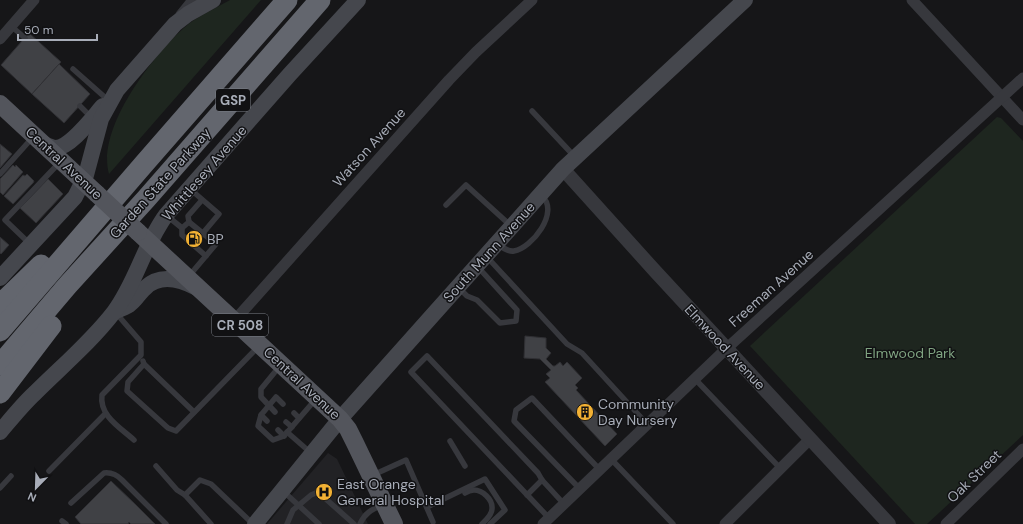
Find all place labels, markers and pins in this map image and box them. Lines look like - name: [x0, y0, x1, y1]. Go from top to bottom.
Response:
- fuel station icon: BP: [184, 229, 204, 249]
- place label: BP: [207, 230, 224, 248]
- place label: Community Day Nursery: [598, 395, 678, 429]
- building icon: Community Day Nursery: [575, 402, 595, 422]
- place label: East Orange General Hospital: [337, 475, 444, 509]
- hospital icon: East Orange General Hospital: [314, 482, 334, 502]

